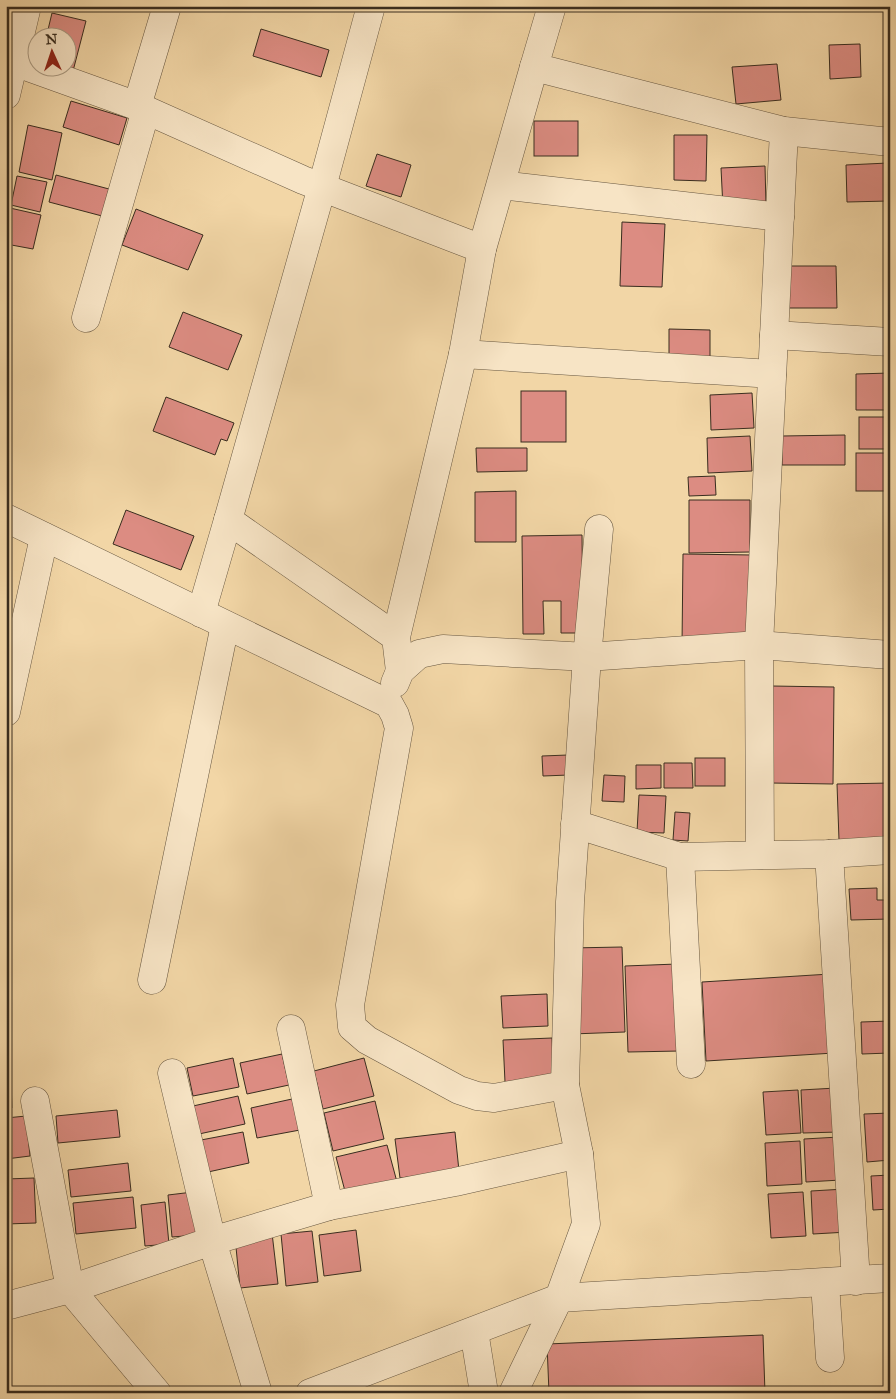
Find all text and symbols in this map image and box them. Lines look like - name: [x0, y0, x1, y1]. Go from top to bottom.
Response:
- north arrow: [28, 28, 78, 78]
- text: N: [45, 31, 58, 48]

